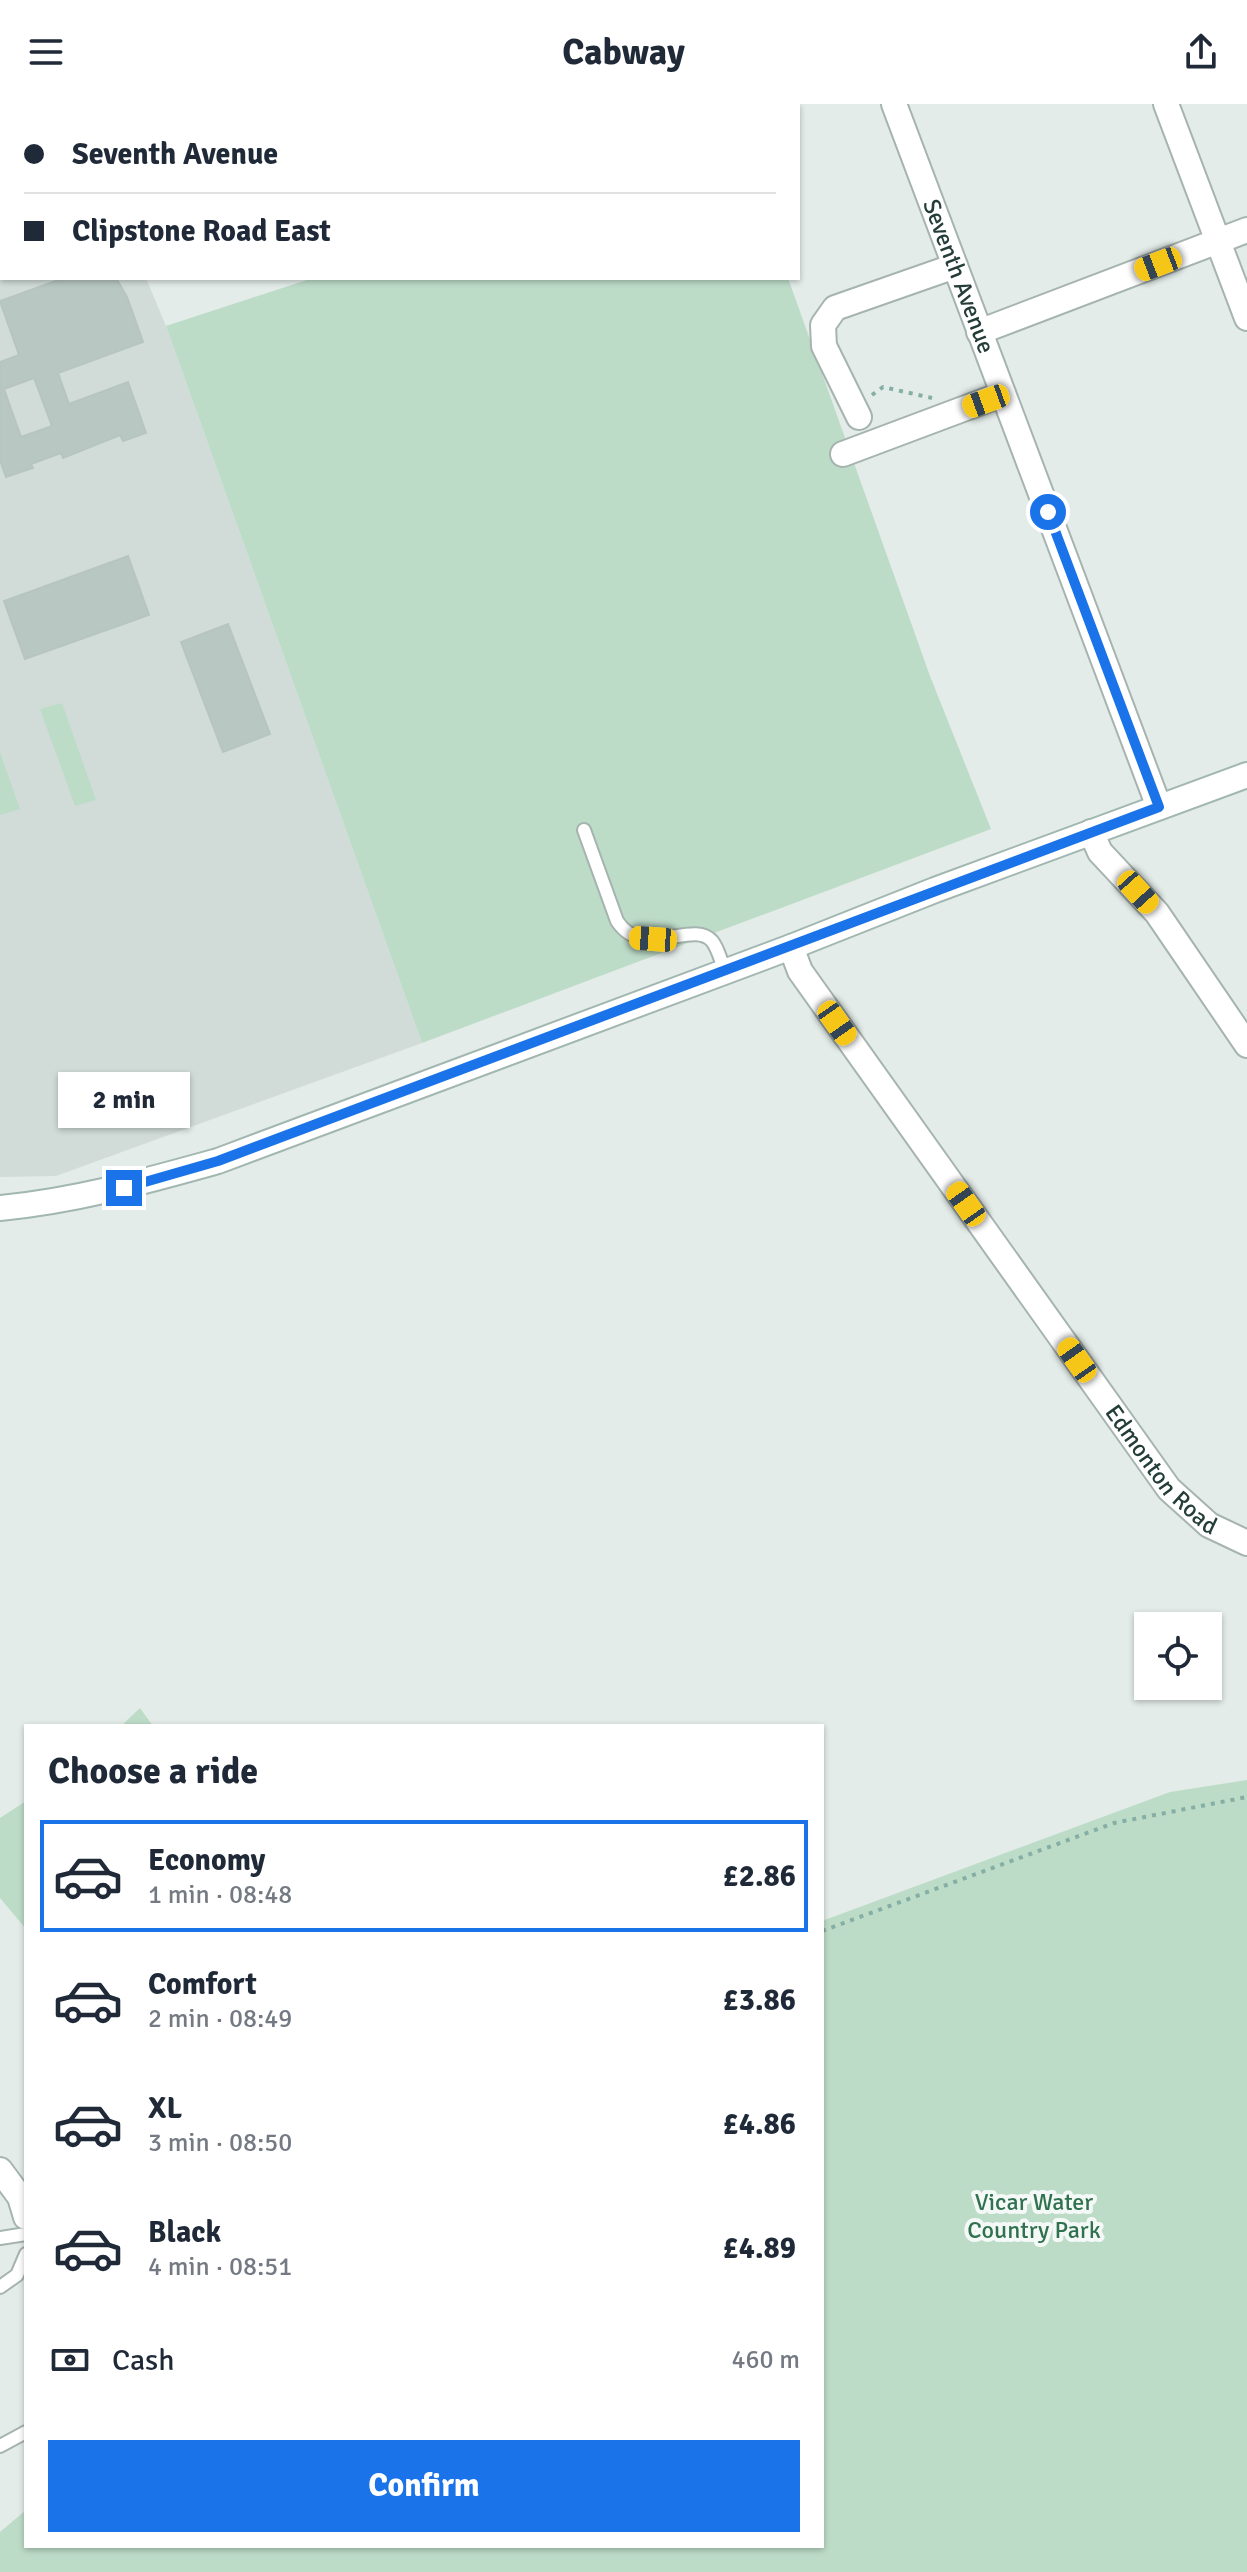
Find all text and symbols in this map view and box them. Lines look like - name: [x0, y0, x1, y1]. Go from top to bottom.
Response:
- icon: menu: [24, 30, 68, 74]
- text: Cabway: [562, 30, 685, 75]
- icon: share: [1179, 30, 1223, 74]
- text: Seventh Avenue: [72, 136, 278, 173]
- street label: Seventh Avenue: [916, 195, 1002, 358]
- text: Clipstone Road East: [72, 213, 331, 250]
- car: [1131, 244, 1185, 284]
- car: [959, 382, 1013, 420]
- route start: [1030, 494, 1066, 530]
- car: [1113, 866, 1163, 918]
- car: [628, 925, 678, 953]
- car: [813, 996, 861, 1050]
- callout: 2 min: [58, 1072, 190, 1128]
- text: 2 min: [93, 1084, 155, 1116]
- route end: [106, 1170, 142, 1206]
- car: [942, 1177, 990, 1231]
- car: [1053, 1333, 1101, 1387]
- street label: Edmonton Road: [1099, 1399, 1222, 1542]
- map controls: [1134, 1612, 1222, 1700]
- button: locate: [1134, 1612, 1222, 1700]
- text: Choose a ride: [48, 1749, 258, 1794]
- icon: car: [52, 1840, 124, 1912]
- text: Economy: [148, 1842, 265, 1879]
- text: £2.86: [723, 1858, 796, 1895]
- text: 1 min · 08:48: [148, 1879, 292, 1911]
- icon: car: [52, 1964, 124, 2036]
- text: Comfort: [148, 1966, 257, 2003]
- text: £3.86: [723, 1982, 796, 2019]
- text: 2 min · 08:49: [148, 2003, 292, 2035]
- icon: car: [52, 2088, 124, 2160]
- text: XL: [148, 2090, 182, 2127]
- text: £4.86: [723, 2106, 796, 2143]
- text: 3 min · 08:50: [148, 2127, 292, 2159]
- park label: Vicar Water Country Park: [967, 2187, 1101, 2245]
- icon: car: [52, 2212, 124, 2284]
- text: Black: [148, 2214, 221, 2251]
- text: £4.89: [723, 2230, 796, 2267]
- text: 4 min · 08:51: [148, 2251, 292, 2283]
- icon: cash: [48, 2338, 92, 2382]
- text: Cash: [112, 2342, 175, 2379]
- text: 460 m: [731, 2344, 800, 2376]
- button: Confirm: [48, 2440, 800, 2532]

